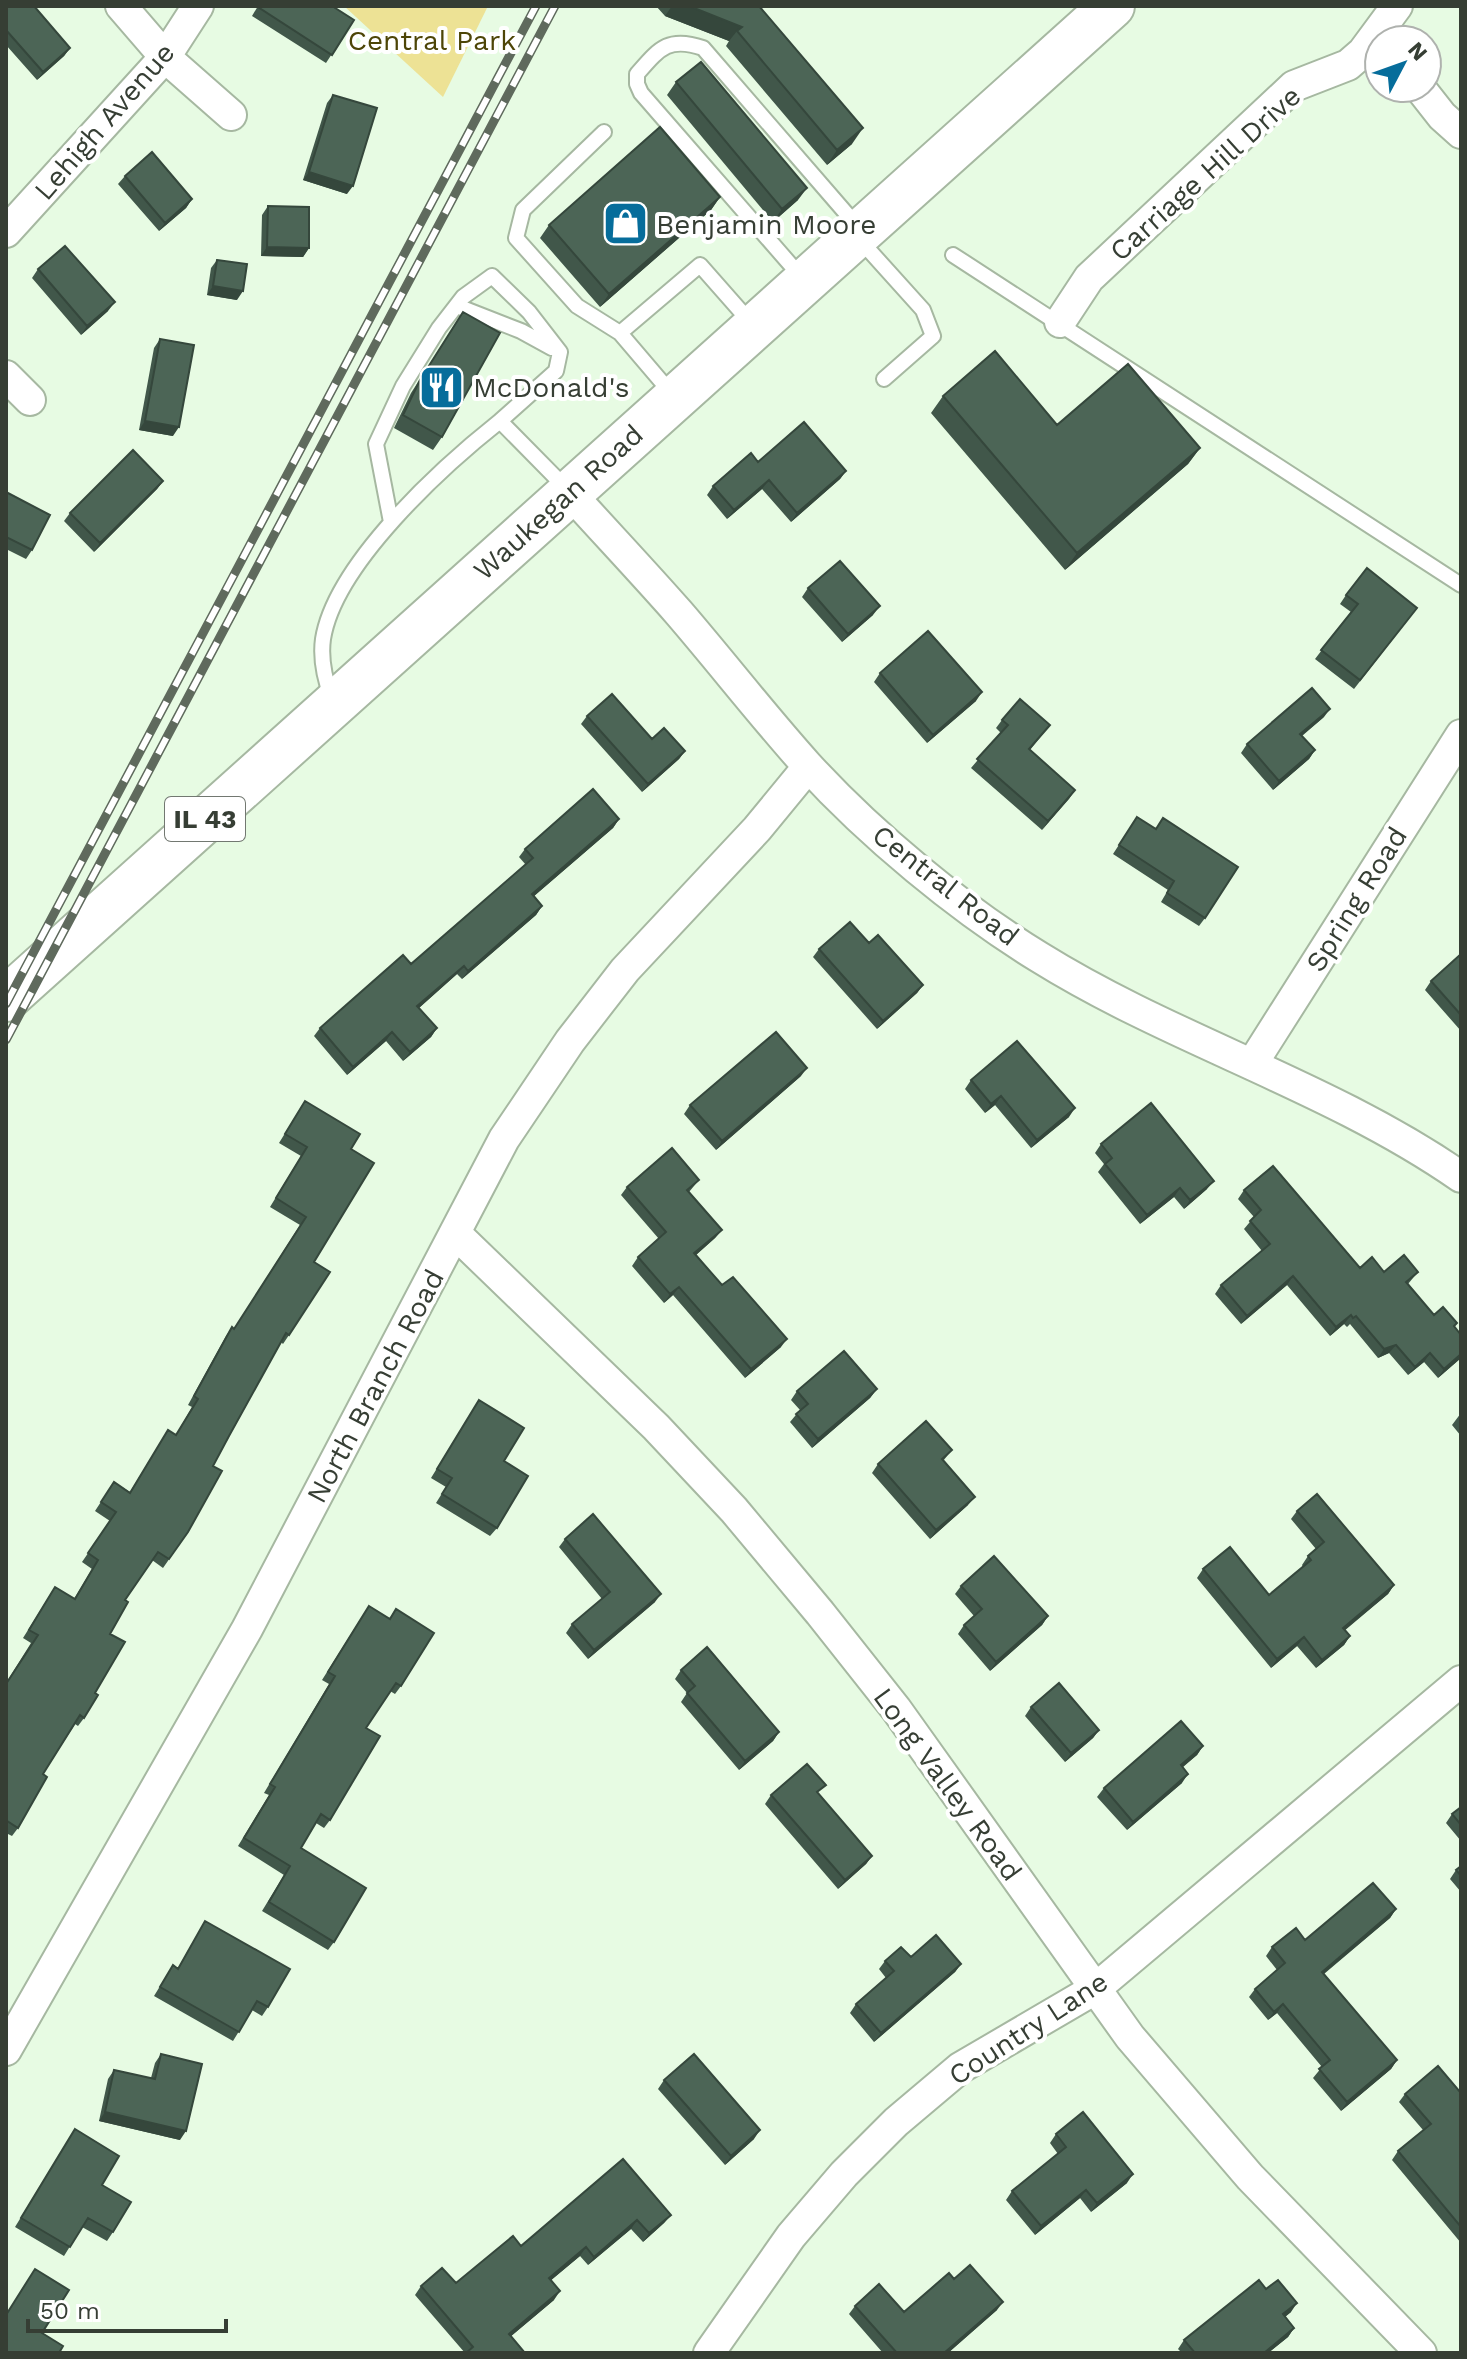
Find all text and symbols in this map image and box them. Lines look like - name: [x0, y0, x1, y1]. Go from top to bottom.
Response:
- park label: Central Park: [348, 24, 516, 57]
- north arrow: [1363, 24, 1443, 104]
- street label: Lehigh Avenue: [27, 36, 181, 206]
- text: N: [1403, 37, 1433, 66]
- street label: Carriage Hill Drive: [1103, 79, 1307, 268]
- shop icon: Benjamin Moore: [601, 200, 649, 248]
- place label: Benjamin Moore: [656, 208, 877, 241]
- restaurant icon: McDonald's: [418, 363, 466, 411]
- place label: McDonald's: [473, 371, 630, 404]
- street label: Waukegan Road: [467, 418, 650, 587]
- road number: IL 43: [165, 797, 245, 841]
- street label: Central Road: [866, 818, 1025, 953]
- street label: Spring Road: [1299, 821, 1414, 978]
- street label: North Branch Road: [300, 1264, 451, 1509]
- street label: Long Valley Road: [866, 1681, 1029, 1887]
- street label: Country Lane: [943, 1965, 1114, 2092]
- scale bar: [28, 2283, 226, 2333]
- text: 50 m: [40, 2297, 100, 2325]

